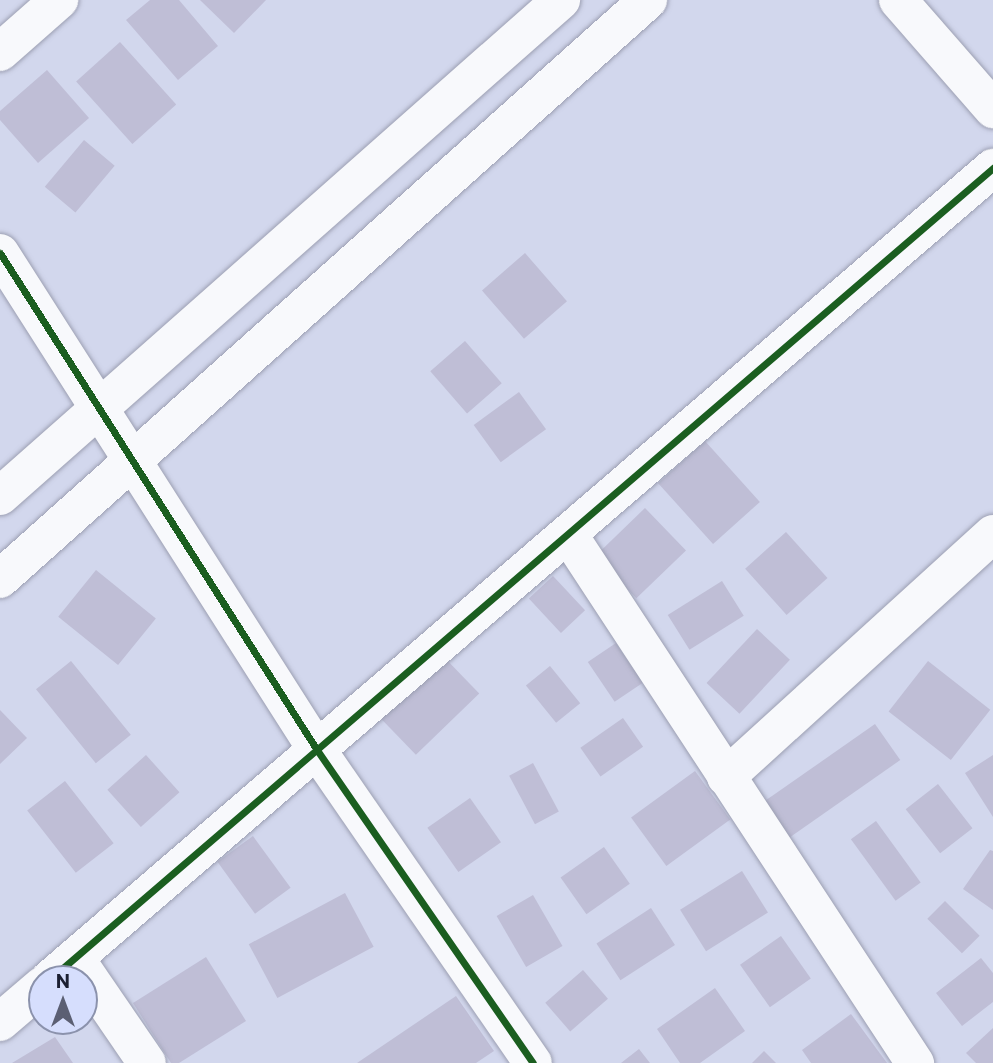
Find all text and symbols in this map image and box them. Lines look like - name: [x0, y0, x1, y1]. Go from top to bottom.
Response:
- north arrow: [28, 965, 98, 1035]
- text: N: [56, 969, 70, 992]

